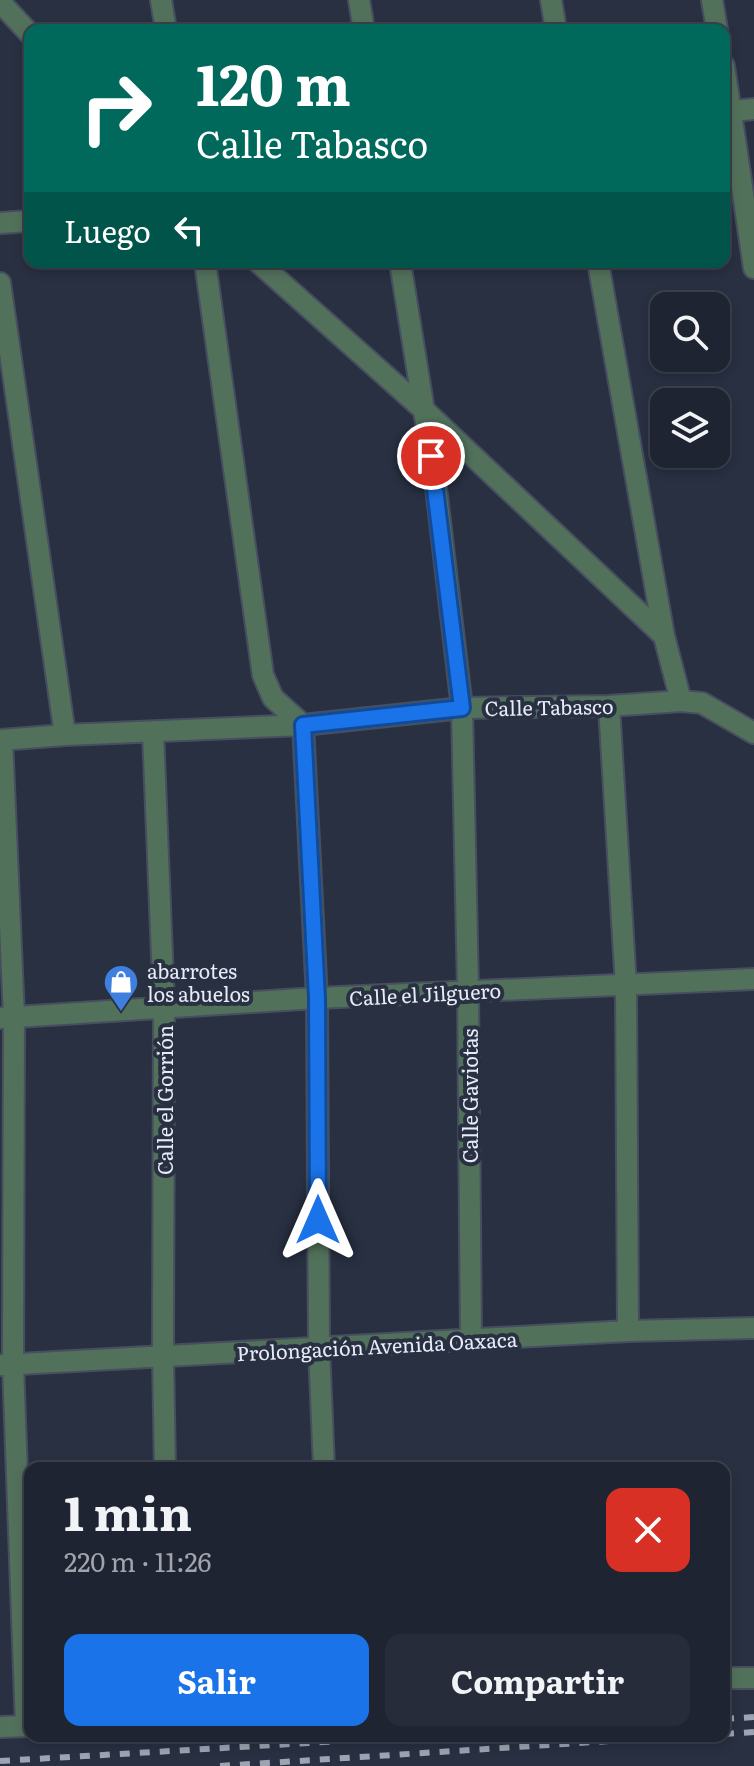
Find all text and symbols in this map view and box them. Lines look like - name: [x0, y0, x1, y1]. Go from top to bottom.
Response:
- text: 120 m: [196, 40, 351, 123]
- icon: right: [64, 56, 168, 160]
- text: Calle Tabasco: [196, 116, 428, 169]
- text: Luego: [64, 208, 151, 252]
- icon: left: [167, 208, 211, 252]
- map controls: [650, 292, 730, 468]
- button: search: [650, 292, 730, 372]
- button: layers: [650, 388, 730, 468]
- pin: [397, 422, 465, 490]
- icon: arrive: [409, 434, 453, 478]
- street label: Calle Tabasco: [484, 690, 614, 722]
- place label: abarrotes los abuelos: [147, 955, 250, 1008]
- shop icon: abarrotes los abuelos: [102, 963, 140, 1013]
- street label: Calle el Jilguero: [348, 974, 502, 1012]
- street label: Calle el Gorrión: [149, 1025, 179, 1175]
- street label: Calle Gaviotas: [454, 1029, 484, 1163]
- position arrow: [276, 1178, 360, 1262]
- street label: Prolongación Avenida Oaxaca: [236, 1323, 518, 1367]
- text: 1 min: [64, 1475, 192, 1546]
- button: close: [606, 1488, 690, 1572]
- text: 220 m · 11:26: [64, 1541, 212, 1580]
- button: Salir: [64, 1634, 369, 1726]
- button: Compartir: [385, 1634, 690, 1726]

